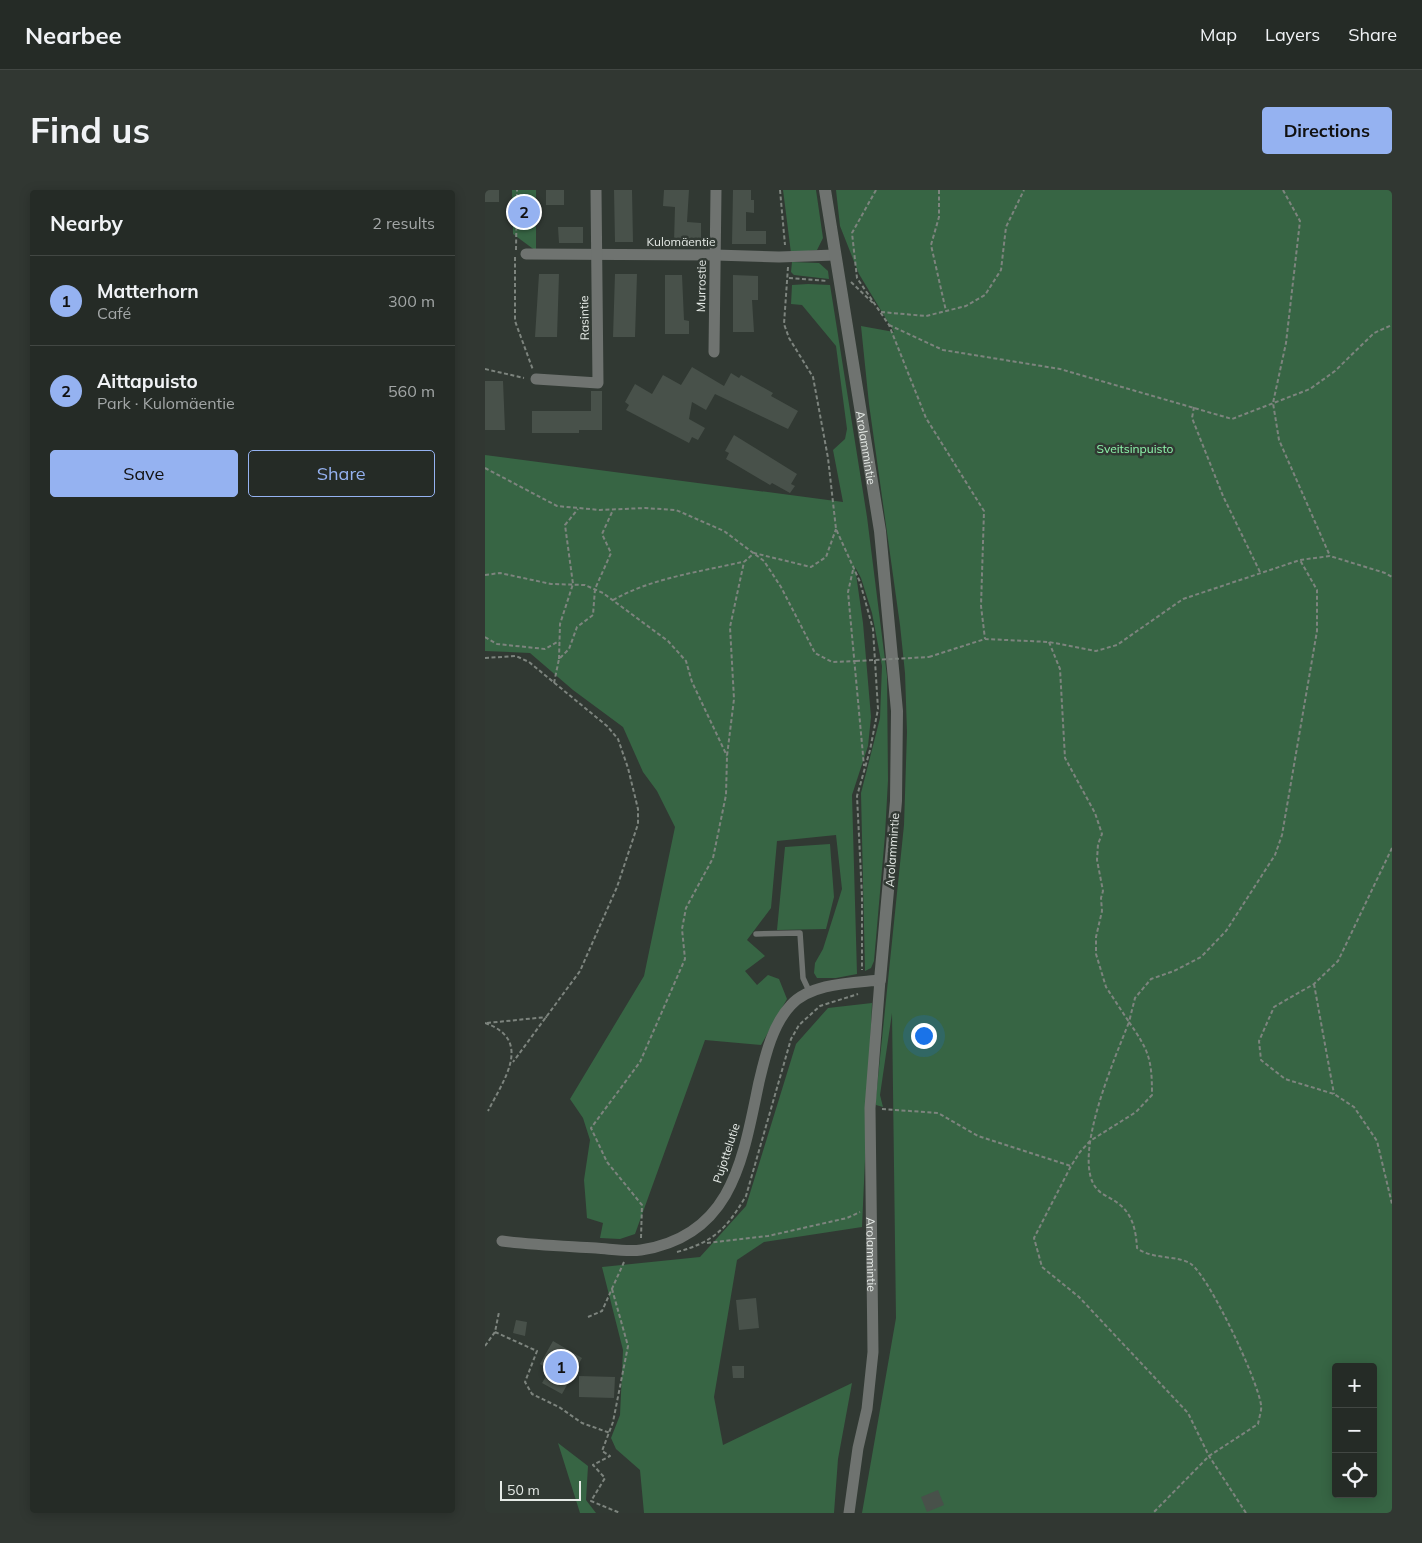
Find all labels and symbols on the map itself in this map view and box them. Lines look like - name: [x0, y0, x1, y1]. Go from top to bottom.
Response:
- pin: 2: [508, 193, 540, 231]
- street label: Kulomäentie: [646, 234, 716, 249]
- street label: Murrostie: [693, 260, 709, 312]
- street label: Rasintie: [576, 295, 592, 341]
- street label: Arolammintie: [853, 410, 880, 486]
- park label: Sveitsinpuisto: [1097, 441, 1174, 456]
- street label: Arolammintie: [882, 812, 902, 888]
- your location: [911, 1023, 937, 1049]
- street label: Pujottelutie: [709, 1121, 743, 1185]
- street label: Arolammintie: [864, 1217, 880, 1292]
- pin: 1: [545, 1348, 577, 1386]
- scale bar: [500, 1478, 581, 1501]

